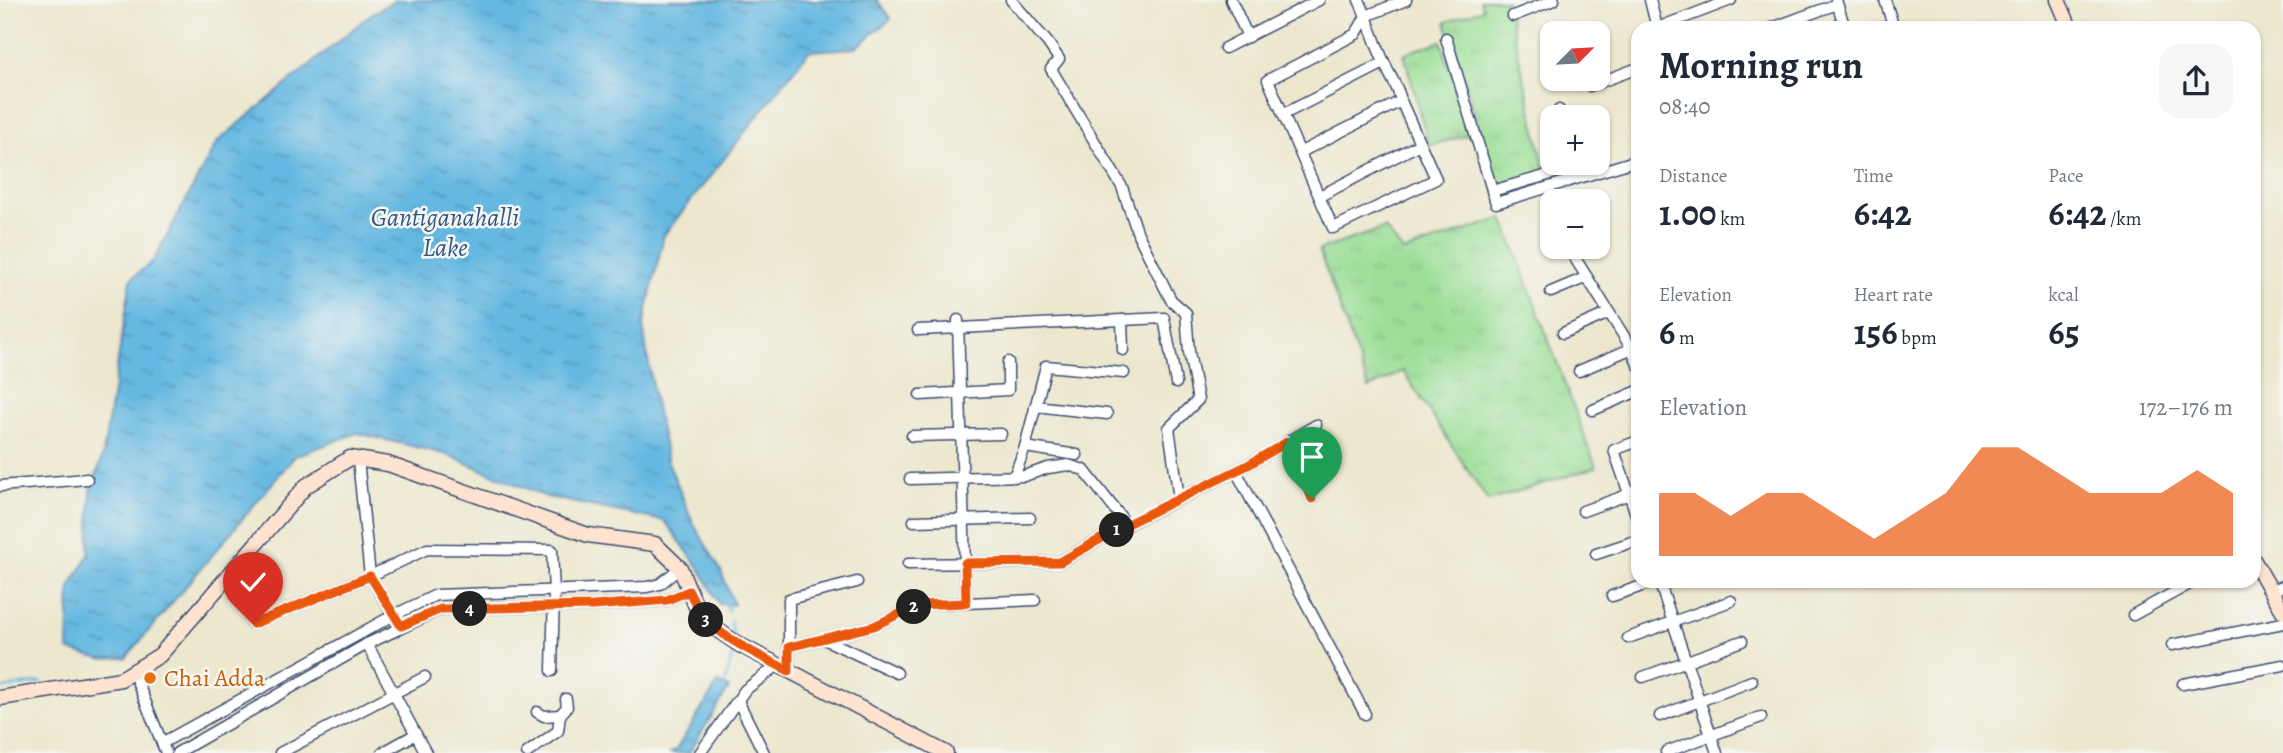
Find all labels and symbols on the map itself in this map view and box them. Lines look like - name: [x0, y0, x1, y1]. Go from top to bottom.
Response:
- north arrow: [1540, 21, 1610, 91]
- water label: Gantiganahalli Lake: [371, 200, 519, 265]
- pin: [1282, 427, 1342, 499]
- pin: 1: [1100, 512, 1134, 548]
- pin: [223, 552, 283, 624]
- pin: 2: [897, 590, 932, 624]
- pin: 4: [452, 592, 488, 626]
- pin: 3: [688, 602, 724, 638]
- place label: Chai Adda: [164, 662, 266, 694]
- marker: Chai Adda: [142, 670, 158, 686]

